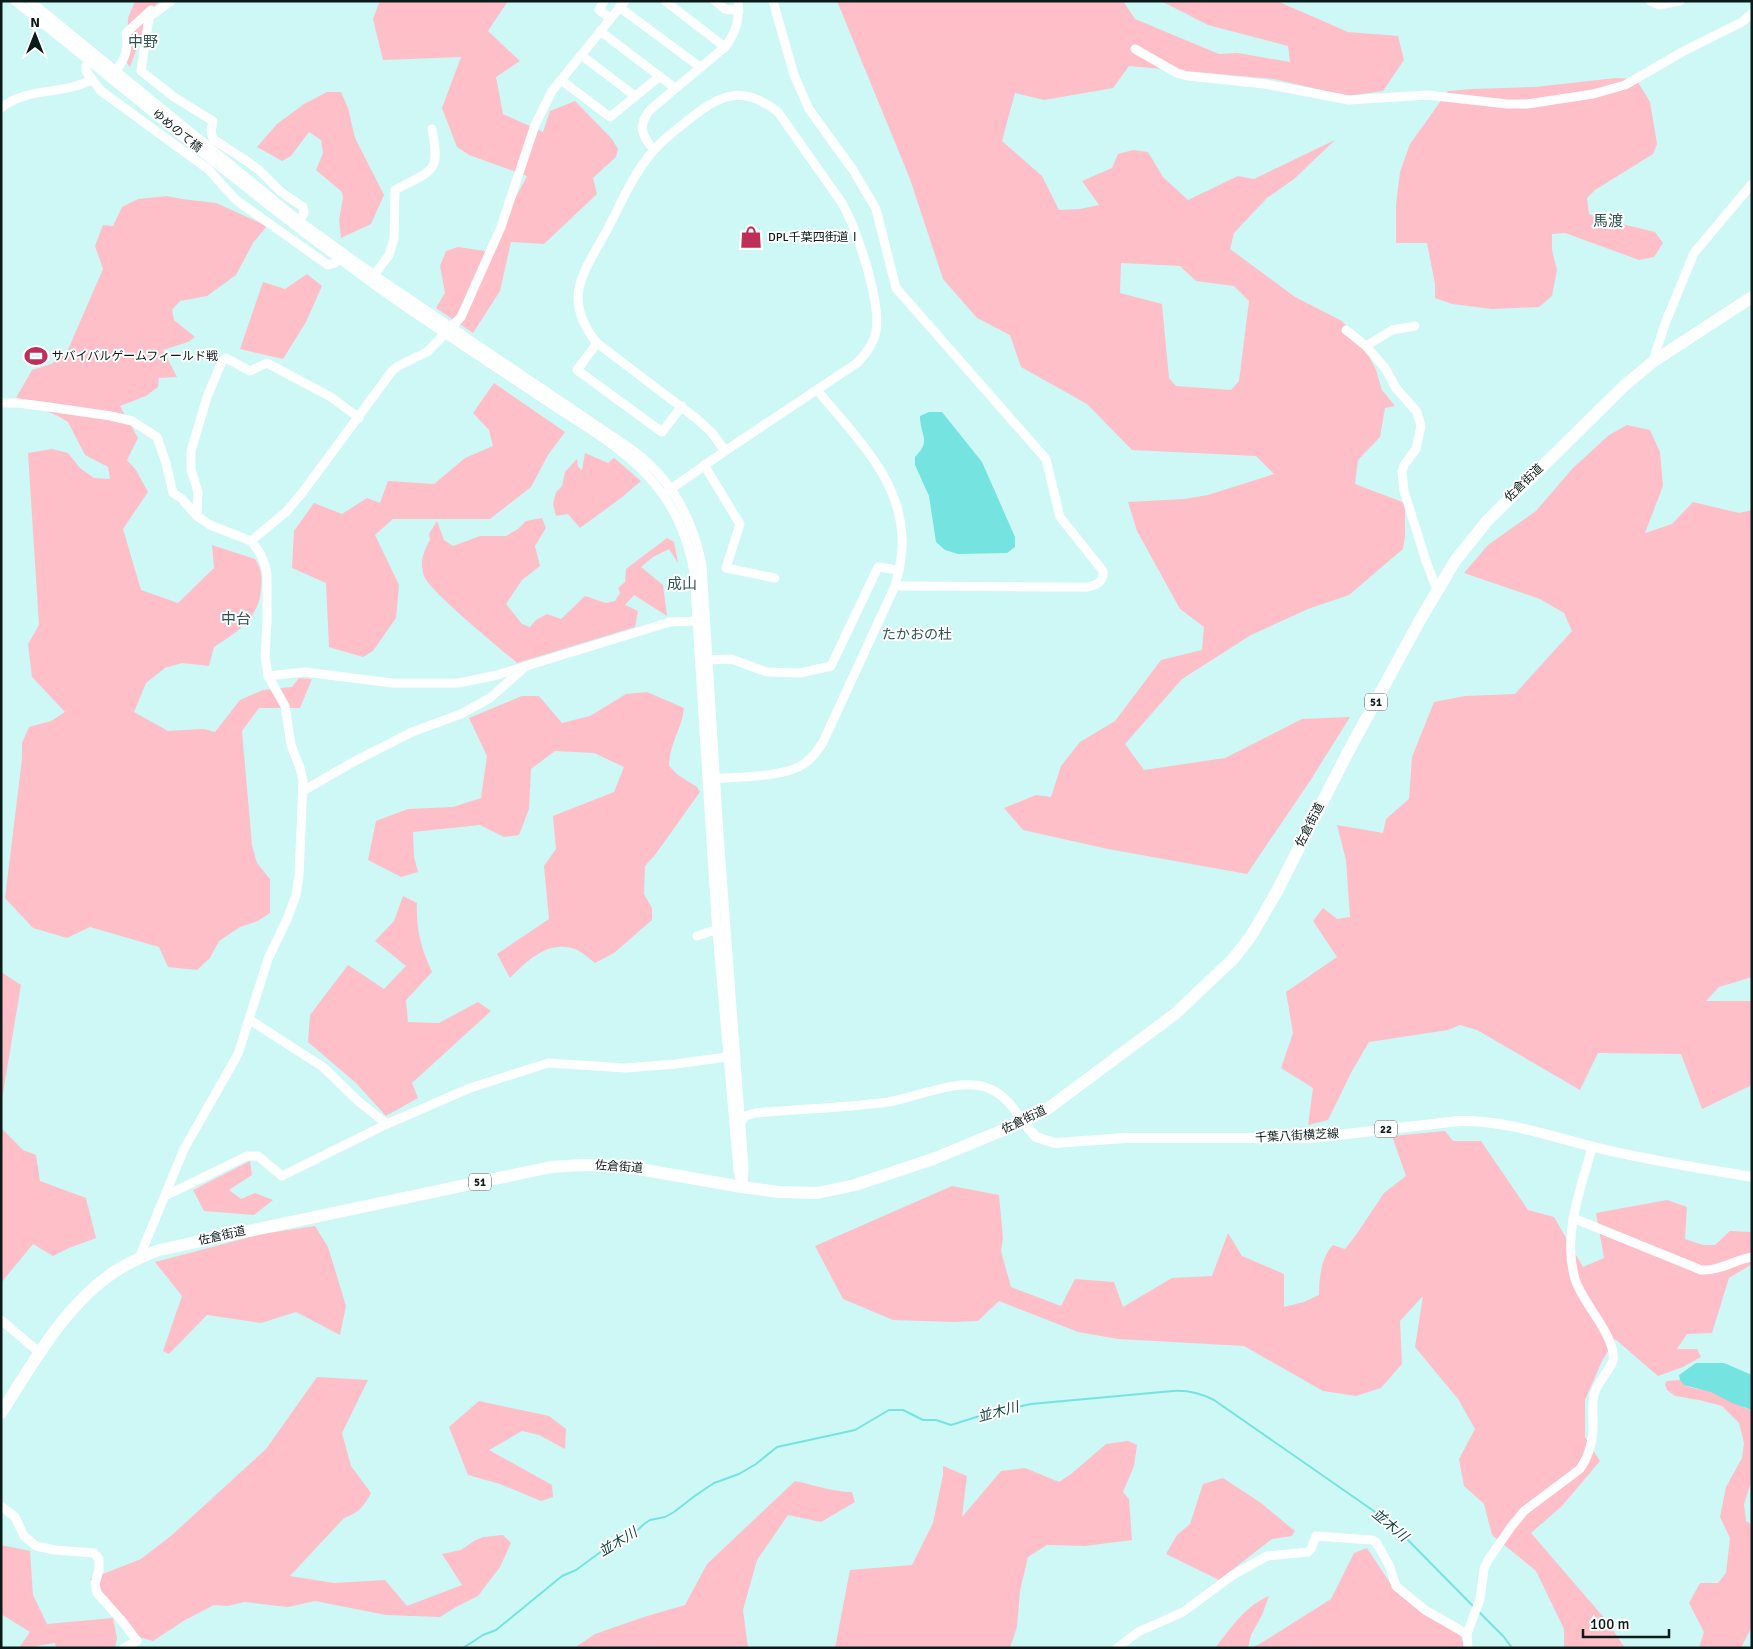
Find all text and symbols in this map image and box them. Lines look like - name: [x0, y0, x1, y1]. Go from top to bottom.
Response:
- north arrow: [10, 10, 60, 60]
- text: N: [30, 14, 40, 31]
- district label: 中野: [128, 33, 158, 51]
- street label: ゆめのて橋: [149, 106, 205, 156]
- district label: 馬渡: [1593, 212, 1623, 230]
- shop icon: DPL千葉四街道Ⅰ: [738, 224, 764, 250]
- place label: DPL千葉四街道Ⅰ: [768, 230, 861, 245]
- sports icon: サバイバルゲームフィールド戦: [23, 343, 49, 369]
- place label: サバイバルゲームフィールド戦: [52, 349, 218, 364]
- street label: 佐倉街道: [1502, 461, 1546, 505]
- district label: 成山: [667, 575, 697, 593]
- district label: 中台: [221, 610, 251, 628]
- district label: たかおの杜: [882, 626, 952, 643]
- road number: 51: [1365, 694, 1387, 710]
- street label: 佐倉街道: [1292, 800, 1328, 850]
- street label: 佐倉街道: [999, 1103, 1049, 1137]
- road number: 22: [1375, 1120, 1397, 1138]
- street label: 千葉八街横芝線: [1255, 1126, 1339, 1146]
- street label: 佐倉街道: [595, 1158, 643, 1176]
- road number: 51: [469, 1174, 491, 1190]
- street label: 佐倉街道: [197, 1223, 247, 1249]
- water label: 並木川: [976, 1398, 1022, 1426]
- water label: 並木川: [1368, 1505, 1413, 1546]
- water label: 並木川: [596, 1523, 642, 1560]
- scale bar: [1583, 1606, 1669, 1638]
- text: 100 m: [1590, 1615, 1630, 1633]

